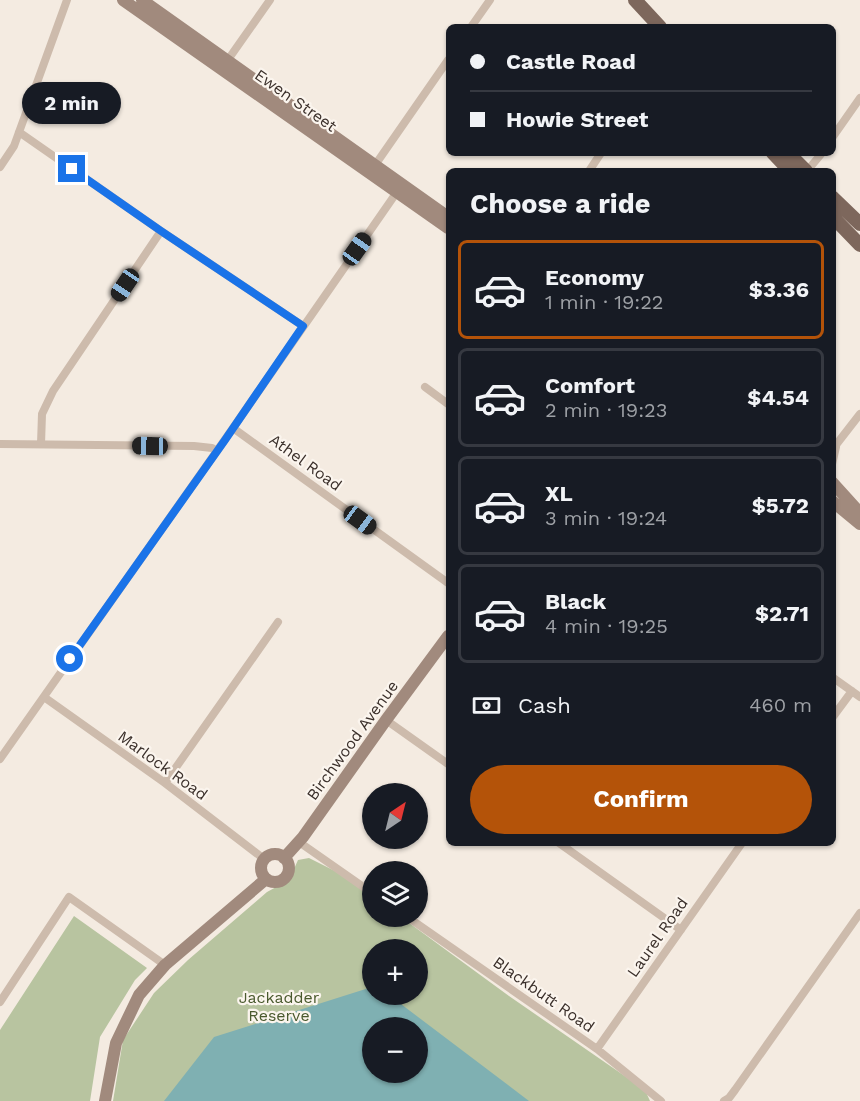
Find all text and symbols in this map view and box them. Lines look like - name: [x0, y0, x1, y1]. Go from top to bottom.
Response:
- text: Castle Road: [506, 49, 636, 74]
- street label: Ewen Street: [251, 65, 341, 136]
- callout: 2 min: [22, 82, 122, 124]
- text: 2 min: [44, 91, 99, 115]
- text: Howie Street: [506, 107, 648, 132]
- route end: [58, 155, 85, 182]
- text: Choose a ride: [470, 188, 650, 220]
- car: [339, 229, 375, 269]
- icon: car: [473, 263, 527, 317]
- car: [107, 265, 143, 305]
- text: Economy: [545, 265, 644, 290]
- text: $3.36: [749, 277, 809, 302]
- text: 1 min · 19:22: [545, 290, 664, 314]
- icon: car: [473, 371, 527, 425]
- text: Comfort: [545, 373, 635, 398]
- text: $4.54: [747, 385, 809, 410]
- text: 2 min · 19:23: [545, 398, 667, 422]
- street label: Athel Road: [266, 430, 346, 495]
- car: [132, 437, 168, 455]
- icon: car: [473, 479, 527, 533]
- text: XL: [545, 481, 573, 506]
- text: $5.72: [752, 493, 809, 518]
- car: [340, 502, 380, 538]
- text: 3 min · 19:24: [545, 506, 667, 530]
- icon: car: [473, 587, 527, 641]
- text: Black: [545, 589, 606, 614]
- text: $2.71: [755, 601, 809, 626]
- text: 4 min · 19:25: [545, 614, 668, 638]
- route start: [56, 645, 83, 672]
- street label: Birchwood Avenue: [303, 677, 402, 804]
- icon: cash: [470, 689, 503, 722]
- text: Cash: [518, 693, 571, 718]
- text: 460 m: [749, 693, 812, 717]
- street label: Marlock Road: [114, 727, 211, 804]
- button: Confirm: [470, 765, 812, 834]
- north arrow: [362, 783, 428, 849]
- map controls: [362, 783, 428, 1083]
- button: layers: [362, 861, 428, 927]
- street label: Laurel Road: [623, 894, 692, 981]
- button: +: [362, 939, 428, 1005]
- street label: Blackbutt Road: [489, 952, 598, 1036]
- park label: Jackadder Reserve: [239, 988, 320, 1025]
- button: −: [362, 1017, 428, 1083]

